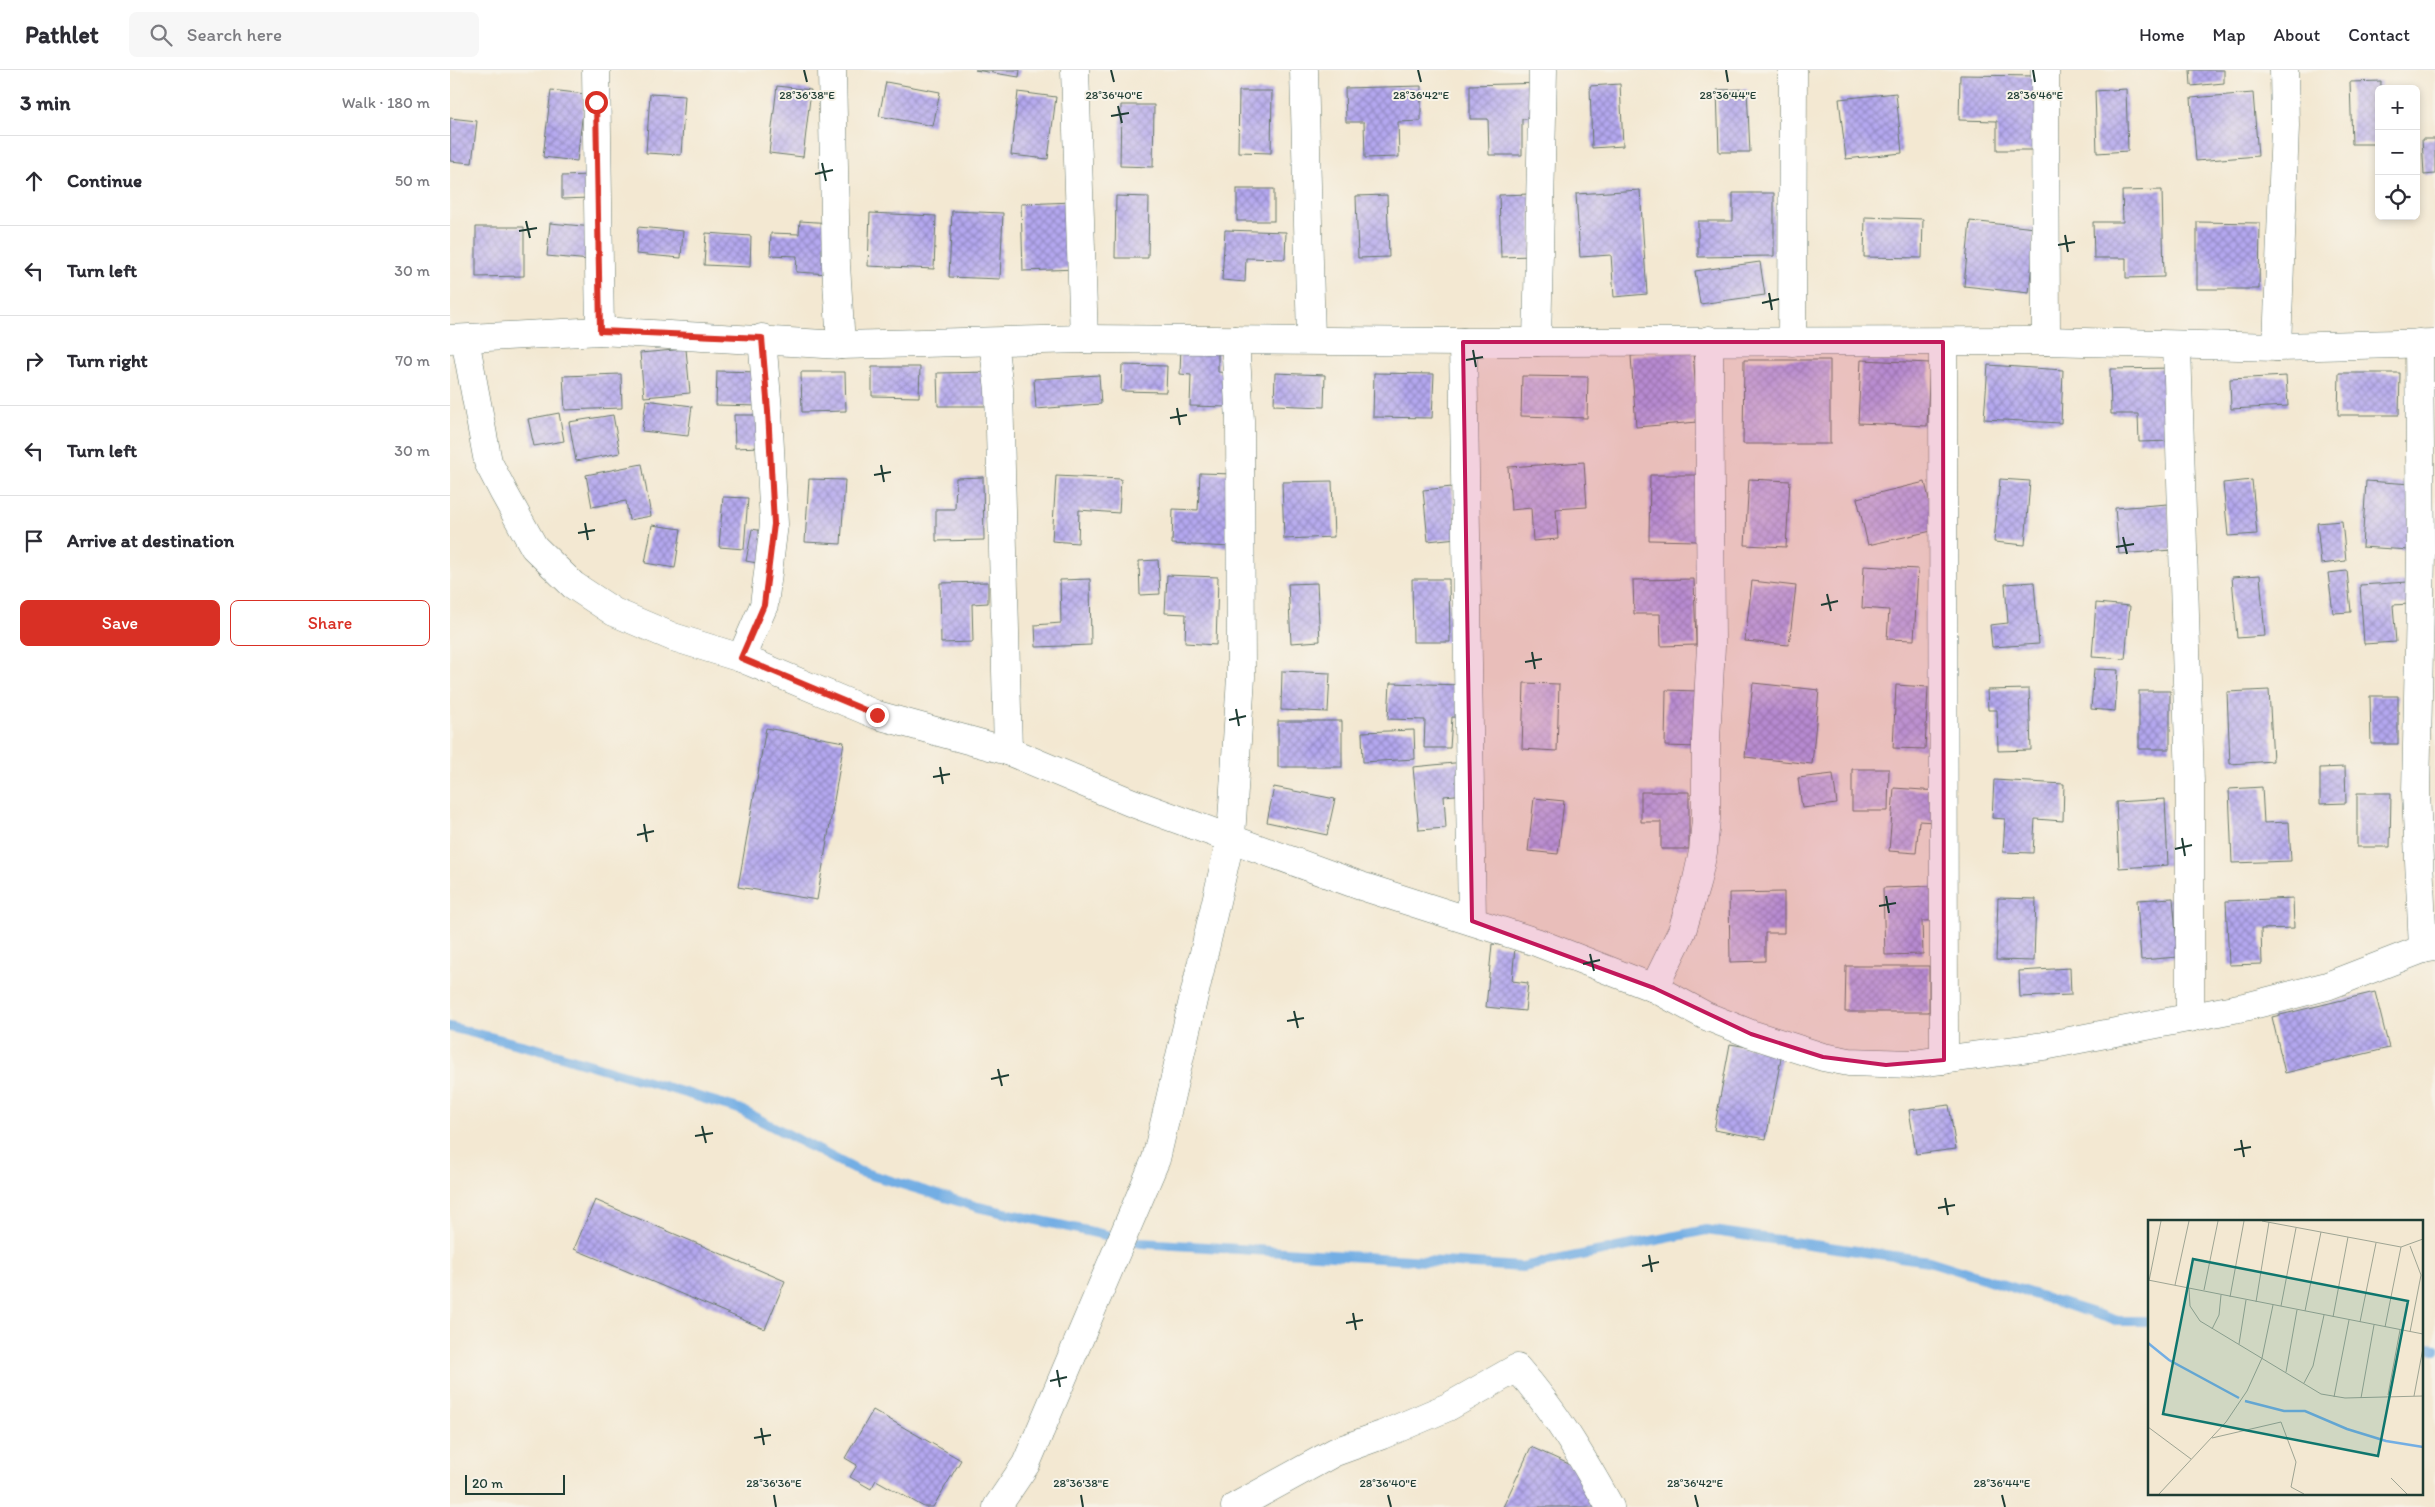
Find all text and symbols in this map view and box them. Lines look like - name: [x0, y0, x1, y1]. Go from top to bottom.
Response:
- search box: [129, 12, 479, 57]
- text: Pathlet: [25, 20, 99, 49]
- icon: search: [147, 21, 175, 49]
- text: Search here: [187, 23, 282, 46]
- text: Home: [2139, 24, 2185, 46]
- text: Map: [2213, 24, 2246, 46]
- text: About: [2274, 24, 2320, 46]
- text: Contact: [2348, 24, 2410, 46]
- map controls: [2375, 85, 2420, 220]
- button: +: [2375, 85, 2420, 130]
- text: 28°36'38"E: [779, 88, 835, 102]
- text: 28°36'40"E: [1085, 88, 1143, 102]
- text: 28°36'42"E: [1393, 88, 1449, 102]
- text: 28°36'44"E: [1700, 88, 1757, 102]
- text: 28°36'46"E: [2007, 88, 2063, 102]
- text: 3 min: [20, 90, 70, 115]
- route start: [585, 91, 608, 114]
- text: Walk · 180 m: [342, 93, 430, 112]
- button: −: [2375, 130, 2420, 175]
- icon: ahead: [20, 167, 48, 195]
- text: Continue: [67, 169, 142, 192]
- text: 50 m: [395, 171, 430, 190]
- button: locate: [2375, 175, 2420, 220]
- icon: left: [20, 257, 48, 285]
- text: Turn left: [67, 259, 137, 282]
- text: 30 m: [394, 261, 430, 280]
- icon: right: [20, 347, 48, 375]
- text: Turn right: [67, 349, 148, 372]
- text: 70 m: [395, 351, 430, 370]
- icon: left: [20, 437, 48, 465]
- text: Turn left: [67, 439, 137, 462]
- text: 30 m: [394, 441, 430, 460]
- icon: arrive: [20, 527, 48, 555]
- text: Arrive at destination: [67, 529, 234, 552]
- button: Save: [20, 600, 220, 646]
- button: Share: [230, 600, 430, 646]
- route end: [866, 704, 889, 727]
- inset map: [2148, 1220, 2422, 1494]
- scale bar: [465, 1472, 565, 1495]
- text: 20 m: [472, 1475, 503, 1492]
- text: 28°36'36"E: [746, 1476, 802, 1490]
- text: 28°36'38"E: [1053, 1476, 1109, 1490]
- text: 28°36'40"E: [1359, 1476, 1417, 1490]
- text: 28°36'42"E: [1667, 1476, 1723, 1490]
- text: 28°36'44"E: [1974, 1476, 2031, 1490]

